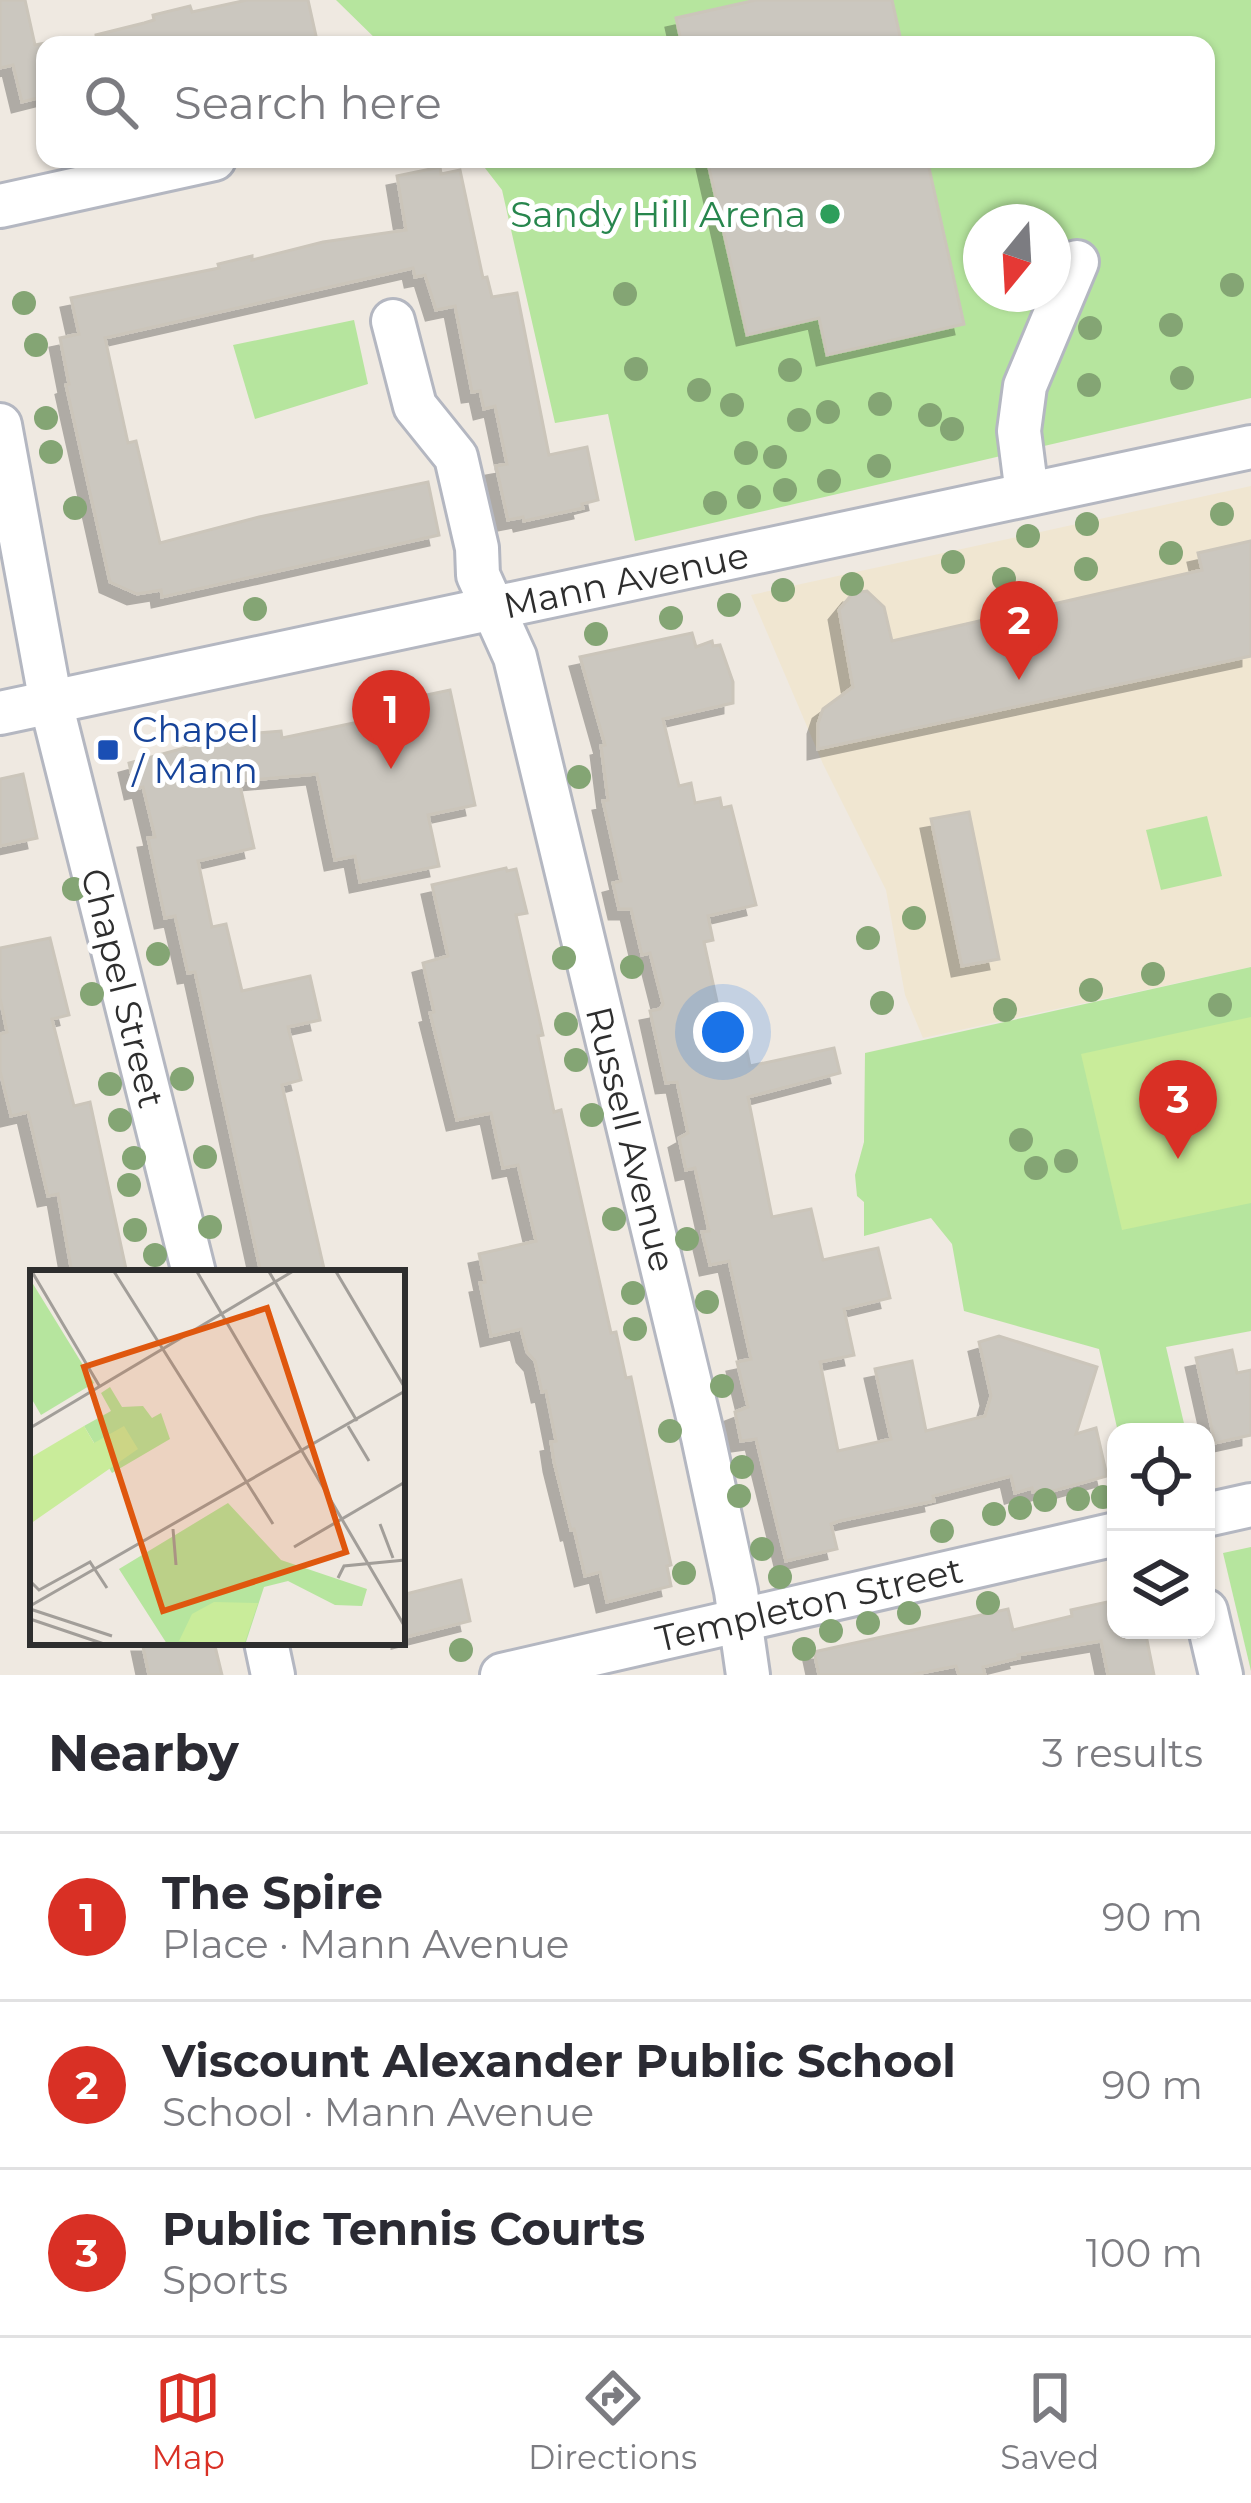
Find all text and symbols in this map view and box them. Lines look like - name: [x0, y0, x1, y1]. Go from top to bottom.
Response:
- search box: [36, 36, 1215, 168]
- icon: search: [78, 69, 144, 135]
- text: Search here: [174, 75, 442, 130]
- place label: Sandy Hill Arena: [510, 192, 806, 236]
- marker: Sandy Hill Arena: [817, 201, 843, 227]
- north arrow: [963, 204, 1071, 312]
- street label: Mann Avenue: [499, 533, 753, 627]
- pin: 2: [980, 581, 1058, 680]
- pin: 1: [352, 670, 430, 769]
- place label: Chapel / Mann: [131, 707, 259, 792]
- marker: Chapel / Mann: [95, 737, 121, 763]
- street label: Chapel Street: [72, 864, 174, 1112]
- street label: Russell Avenue: [577, 1002, 685, 1276]
- your location: [693, 1002, 753, 1062]
- pin: 3: [1139, 1060, 1217, 1159]
- inset map: [30, 1270, 405, 1645]
- map controls: [1107, 1423, 1215, 1639]
- button: locate: [1107, 1423, 1215, 1531]
- button: layers: [1107, 1531, 1215, 1639]
- street label: Templeton Street: [651, 1547, 967, 1661]
- text: Nearby: [48, 1722, 239, 1784]
- text: 3 results: [1042, 1729, 1203, 1777]
- text: The Spire: [162, 1865, 383, 1920]
- text: 1: [79, 1893, 95, 1941]
- text: 90 m: [1102, 1893, 1203, 1941]
- text: Place · Mann Avenue: [162, 1920, 569, 1968]
- text: Viscount Alexander Public School: [162, 2033, 956, 2088]
- text: 2: [75, 2061, 99, 2109]
- text: 90 m: [1102, 2061, 1203, 2109]
- text: School · Mann Avenue: [162, 2088, 594, 2136]
- text: Public Tennis Courts: [162, 2201, 645, 2256]
- text: 3: [75, 2229, 99, 2277]
- text: 100 m: [1086, 2229, 1203, 2277]
- text: Sports: [162, 2256, 288, 2304]
- tab: Map: [152, 2365, 225, 2477]
- tab: Directions: [528, 2365, 697, 2477]
- tab: Saved: [1000, 2365, 1099, 2477]

